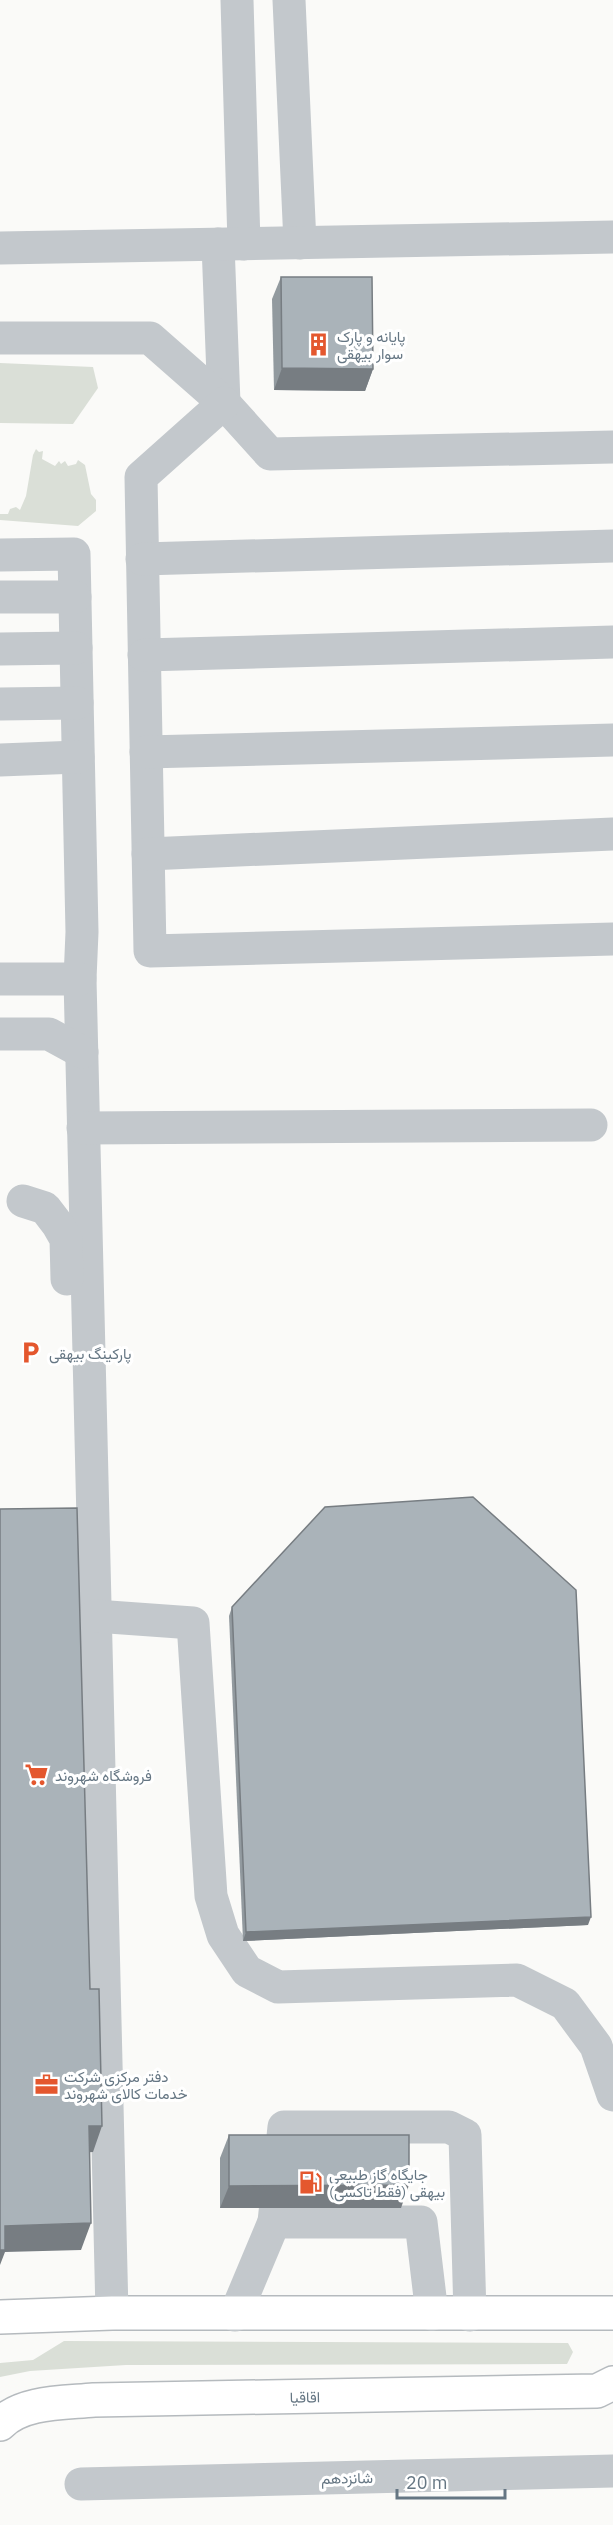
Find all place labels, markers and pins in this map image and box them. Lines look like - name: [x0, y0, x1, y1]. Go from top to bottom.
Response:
- place label: پایانه و پارک سوار بیهقی: [337, 327, 405, 364]
- building icon: پایانه و پارک سوار بیهقی: [306, 332, 332, 358]
- parking icon: پارکینگ بیهقی: [18, 1340, 44, 1366]
- place label: پارکینگ بیهقی: [49, 1344, 132, 1364]
- supermarket icon: فروشگاه شهروند: [24, 1762, 50, 1788]
- place label: فروشگاه شهروند: [55, 1766, 152, 1785]
- place label: دفتر مرکزی شرکت خدمات کالای شهروند: [64, 2067, 188, 2104]
- office icon: دفتر مرکزی شرکت خدمات کالای شهروند: [33, 2072, 59, 2098]
- place label: جایگاه گاز طبیعی بیهقی (فقط تاکسی): [329, 2165, 445, 2202]
- fuel station icon: جایگاه گاز طبیعی بیهقی (فقط تاکسی): [298, 2170, 324, 2196]

